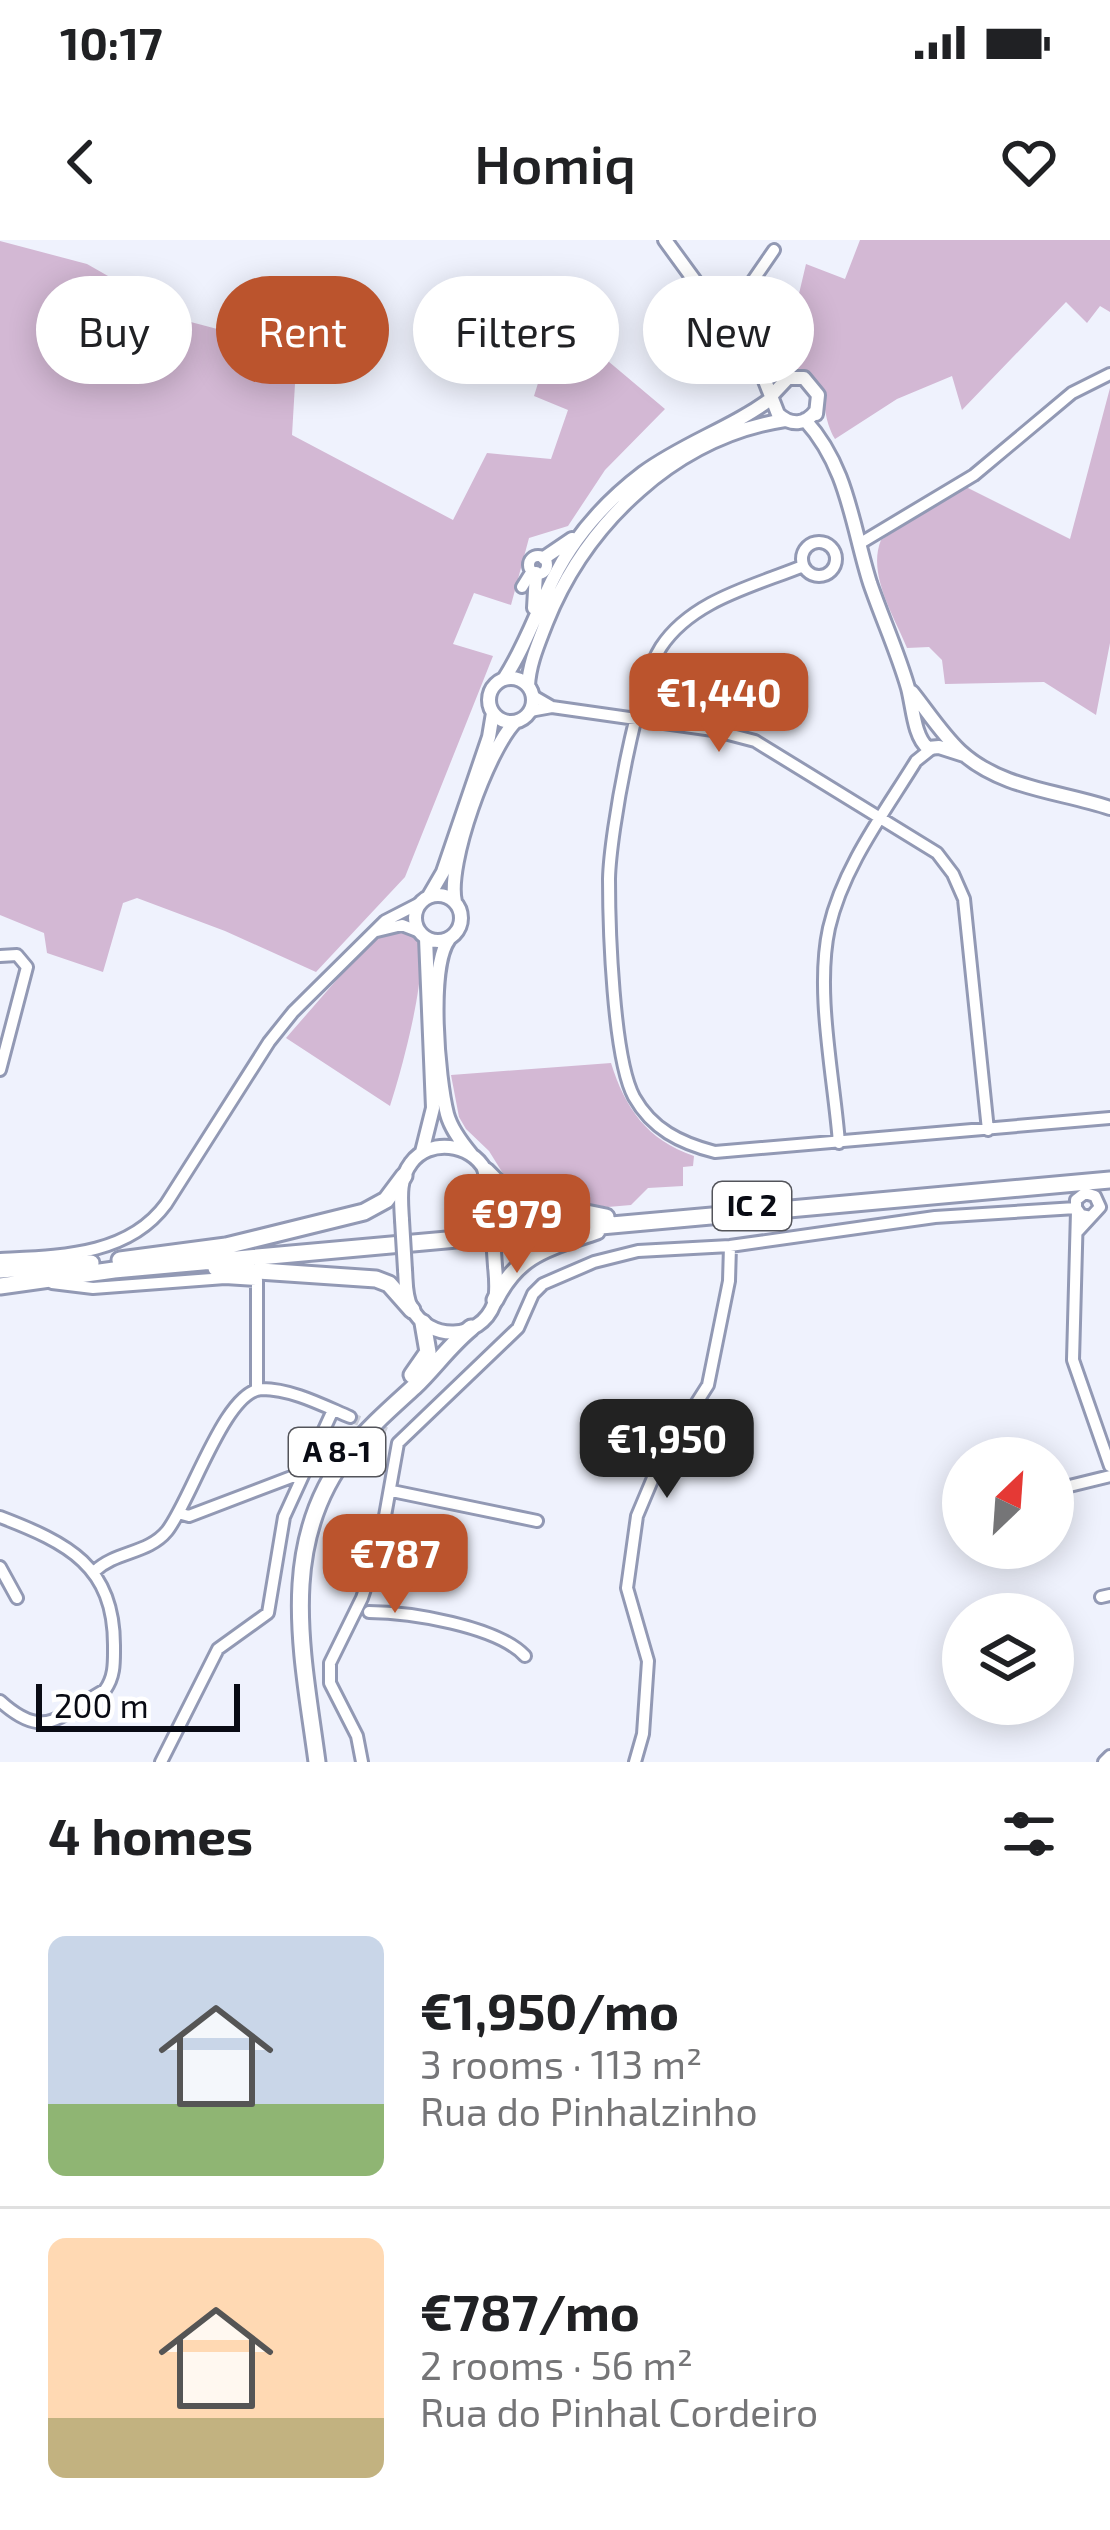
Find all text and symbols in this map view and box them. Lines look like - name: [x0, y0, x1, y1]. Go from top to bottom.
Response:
- text: 10:17: [60, 15, 163, 69]
- icon: back: [48, 129, 114, 195]
- icon: heart: [996, 129, 1062, 195]
- text: Homiq: [474, 130, 636, 195]
- chip: Buy: [36, 276, 192, 384]
- chip: Rent: [216, 276, 389, 384]
- chip: Filters: [413, 276, 619, 384]
- chip: New: [643, 276, 814, 384]
- pin: €1,440: [621, 653, 817, 755]
- text: €1,440: [656, 668, 782, 715]
- pin: €979: [446, 1174, 588, 1276]
- road number: IC 2: [713, 1182, 791, 1230]
- text: €979: [471, 1189, 563, 1236]
- pin: €1,950: [569, 1399, 765, 1501]
- text: €1,950: [607, 1414, 727, 1461]
- road number: A 8-1: [289, 1428, 385, 1476]
- north arrow: [942, 1437, 1074, 1569]
- map controls: [942, 1437, 1074, 1725]
- pin: €787: [324, 1514, 466, 1616]
- text: €787: [350, 1529, 440, 1576]
- button: layers: [942, 1593, 1074, 1725]
- scale bar: [36, 1678, 240, 1731]
- text: 200 m: [54, 1685, 149, 1725]
- icon: filters: [996, 1801, 1062, 1867]
- text: 4 homes: [48, 1804, 253, 1865]
- text: €1,950/mo: [420, 1979, 679, 2040]
- icon: home: [144, 1984, 288, 2128]
- text: 3 rooms · 113 m²: [420, 2040, 702, 2087]
- text: Rua do Pinhalzinho: [420, 2087, 758, 2134]
- text: €787/mo: [420, 2280, 640, 2341]
- icon: home: [144, 2286, 288, 2430]
- text: 2 rooms · 56 m²: [420, 2341, 693, 2388]
- text: Rua do Pinhal Cordeiro: [420, 2388, 818, 2435]

